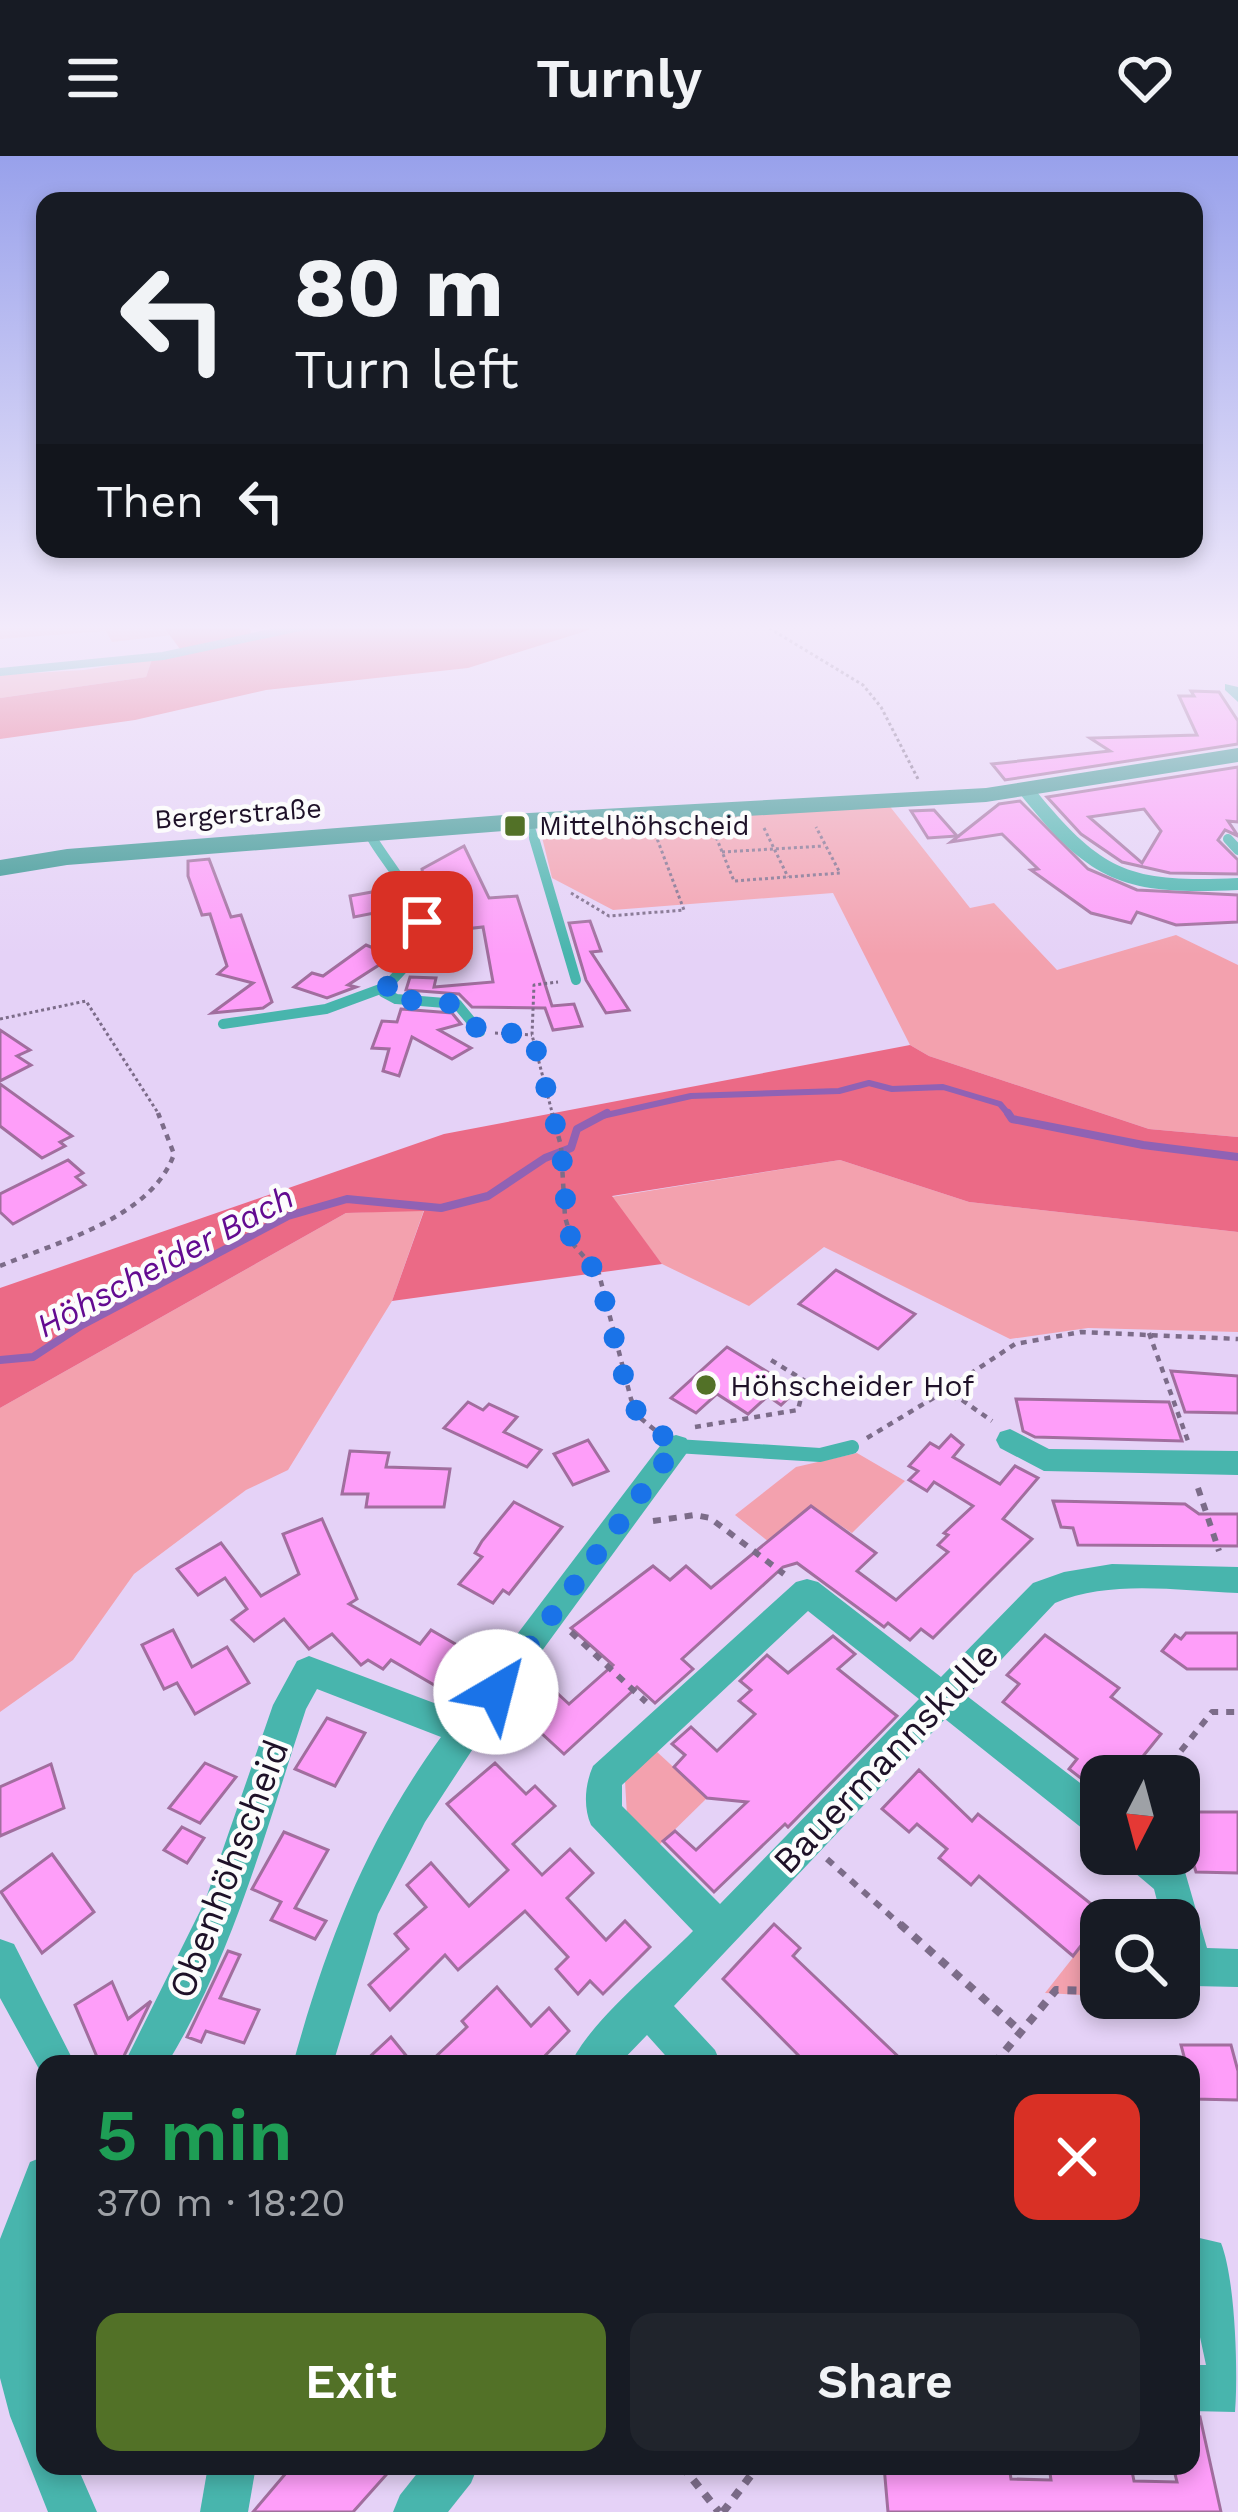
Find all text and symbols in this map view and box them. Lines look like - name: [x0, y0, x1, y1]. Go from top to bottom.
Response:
- icon: menu: [60, 45, 126, 111]
- icon: heart: [1112, 45, 1178, 111]
- text: Turnly: [536, 47, 702, 110]
- text: 80 m: [294, 238, 504, 336]
- icon: left: [96, 240, 252, 396]
- text: Turn left: [294, 338, 519, 401]
- icon: left: [228, 468, 294, 534]
- text: Then: [96, 475, 204, 528]
- street label: Bergerstraße: [153, 792, 323, 836]
- place label: Mittelhöhscheid: [539, 810, 749, 842]
- marker: Mittelhöhscheid: [502, 813, 528, 839]
- pin: [371, 871, 473, 973]
- icon: arrive: [389, 889, 455, 955]
- water label: Höhscheider Bach: [30, 1177, 300, 1345]
- place label: Höhscheider Hof: [730, 1368, 974, 1403]
- marker: Höhscheider Hof: [693, 1372, 719, 1398]
- position arrow: [433, 1629, 559, 1755]
- street label: Bauermannskulle: [765, 1634, 1007, 1882]
- street label: Obenhöhscheid: [160, 1734, 298, 2004]
- north arrow: [1080, 1755, 1200, 1875]
- map controls: [1080, 1755, 1200, 2019]
- button: search: [1080, 1899, 1200, 2019]
- text: 5 min: [96, 2093, 293, 2177]
- button: close: [1014, 2094, 1140, 2220]
- text: 370 m · 18:20: [96, 2180, 345, 2225]
- button: Exit: [96, 2313, 606, 2451]
- button: Share: [630, 2313, 1140, 2451]

